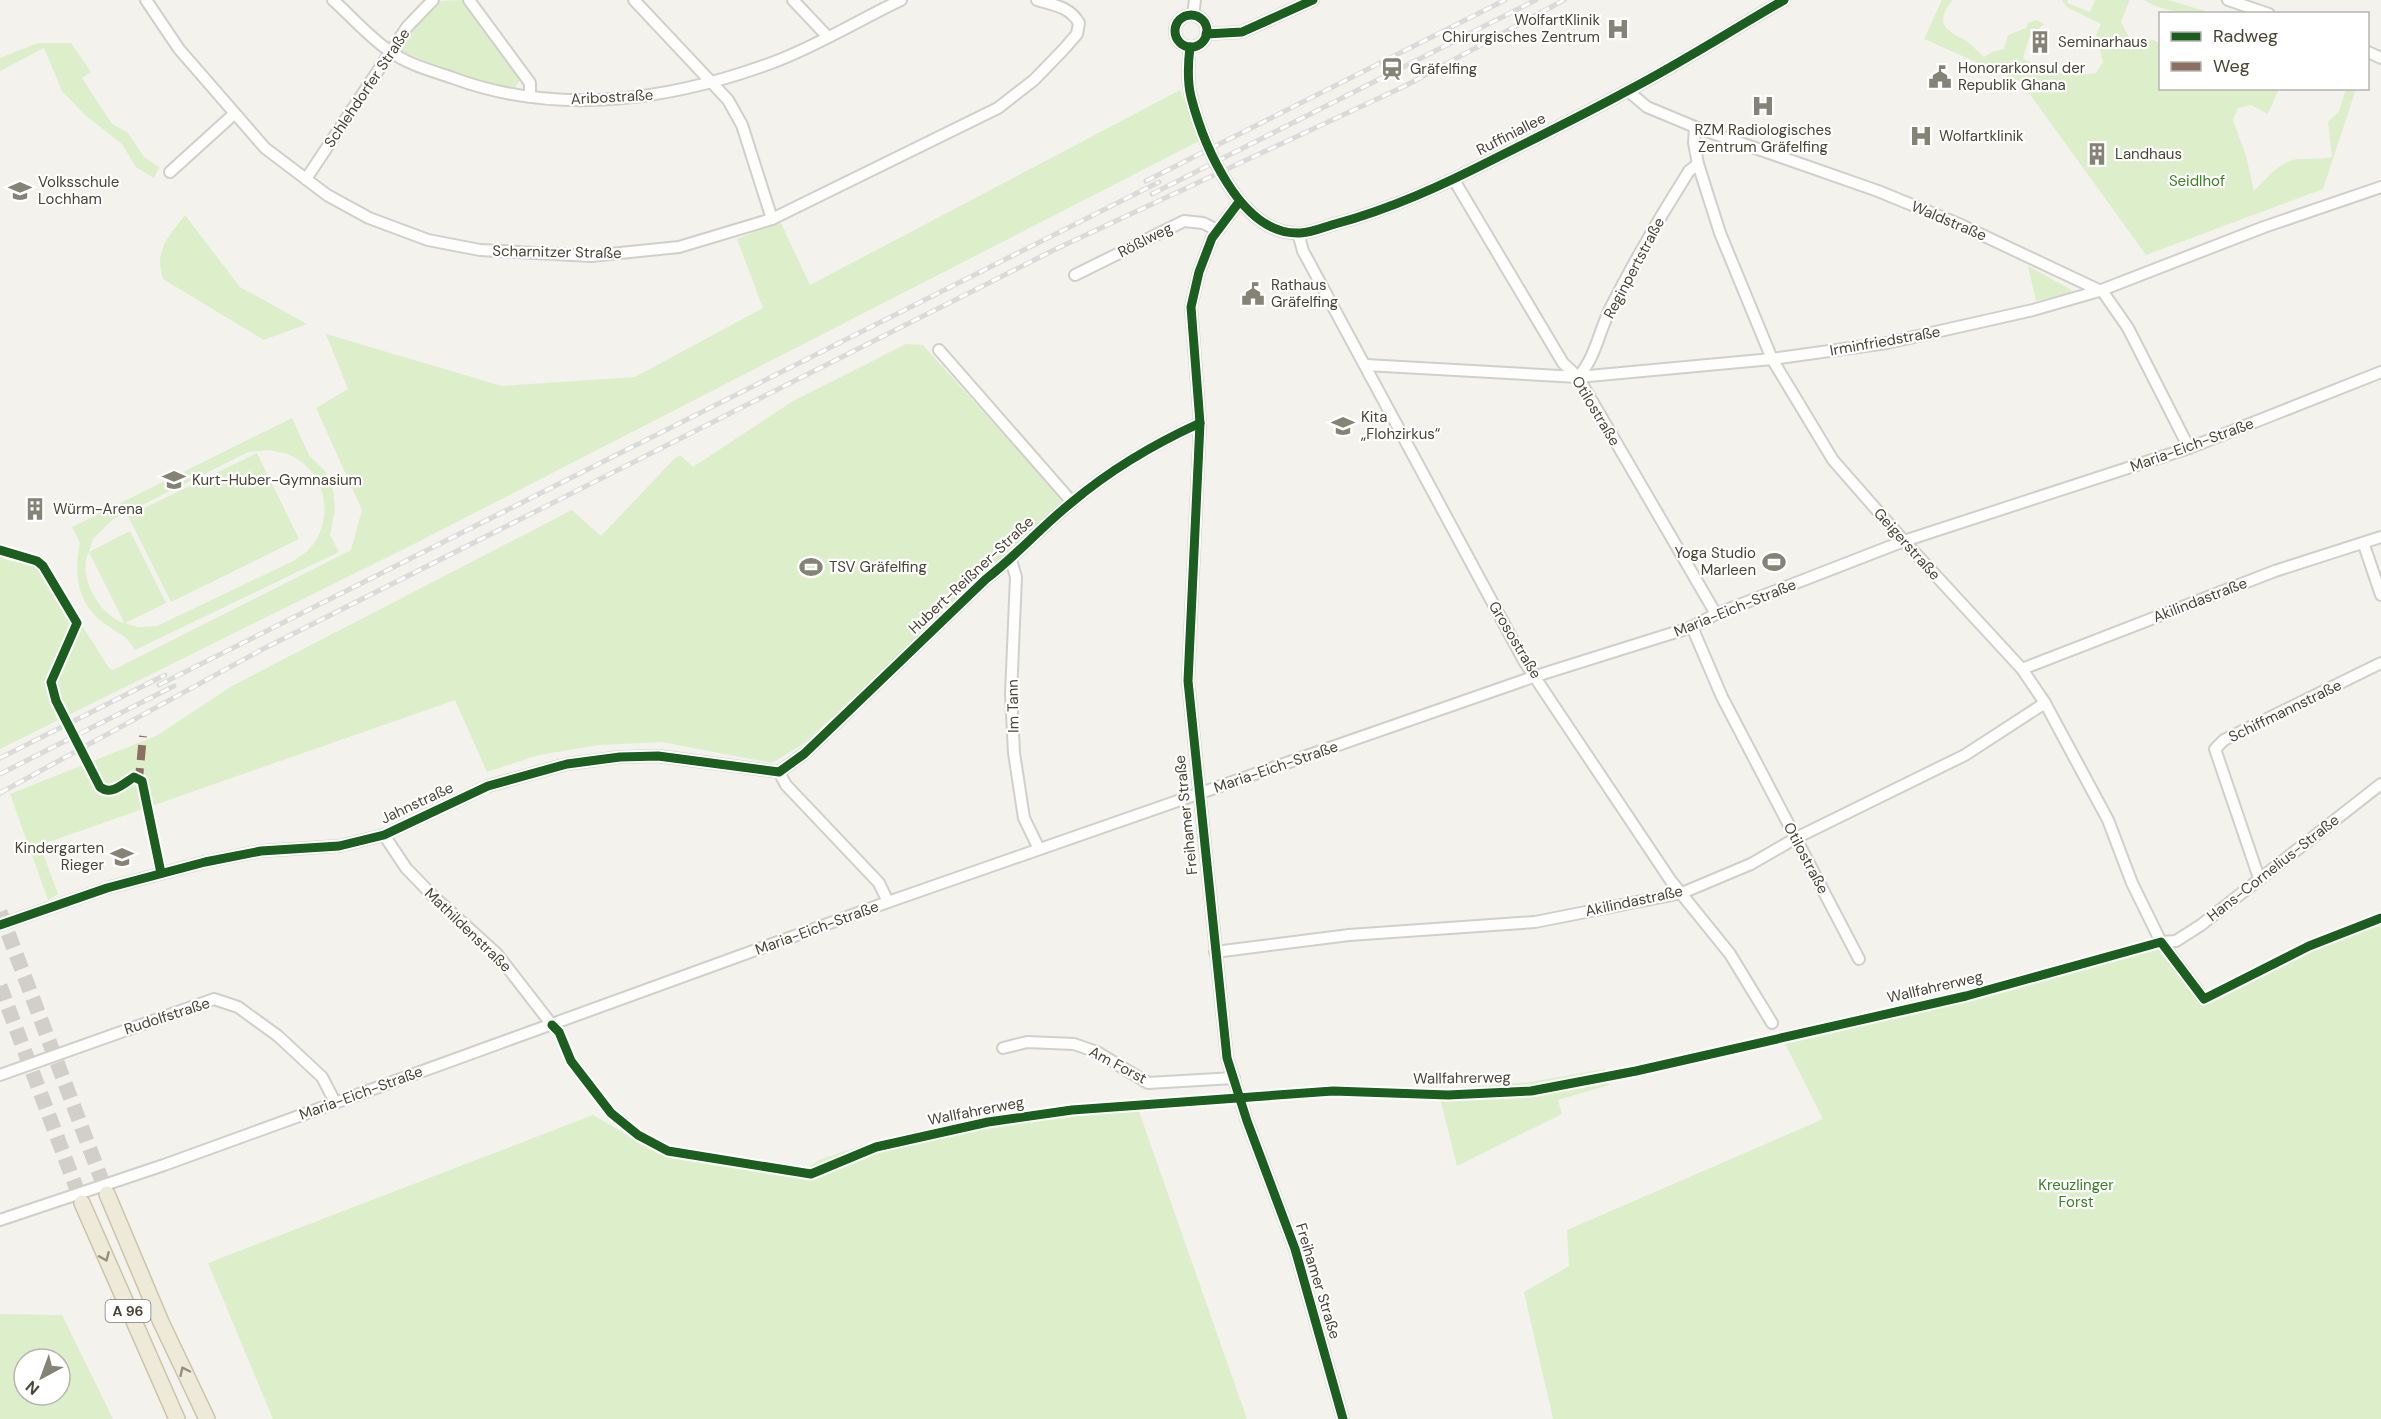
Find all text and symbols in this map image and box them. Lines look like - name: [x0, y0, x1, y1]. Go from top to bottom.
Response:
- place label: WolfartKlinik Chirurgisches Zentrum: [1442, 10, 1600, 47]
- legend: [2159, 12, 2369, 90]
- hospital icon: WolfartKlinik Chirurgisches Zentrum: [1605, 16, 1631, 42]
- text: Radweg: [2213, 24, 2278, 48]
- street label: Schlehdorfer Straße: [320, 25, 414, 151]
- building icon: Seminarhaus: [2027, 29, 2053, 55]
- place label: Seminarhaus: [2058, 32, 2147, 52]
- text: Weg: [2213, 54, 2250, 78]
- station icon: Gräfelfing: [1379, 56, 1405, 82]
- place label: Honorarkonsul der Republik Ghana: [1958, 58, 2086, 95]
- place label: Gräfelfing: [1410, 59, 1477, 79]
- public building icon: Honorarkonsul der Republik Ghana: [1927, 64, 1953, 90]
- street label: Aribostraße: [570, 85, 654, 109]
- hospital icon: RZM Radiologisches Zentrum Gräfelfing: [1750, 93, 1776, 119]
- street label: Ruffiniallee: [1473, 108, 1549, 160]
- place label: RZM Radiologisches Zentrum Gräfelfing: [1694, 120, 1832, 157]
- hospital icon: Wolfartklinik: [1908, 123, 1934, 149]
- place label: Wolfartklinik: [1939, 126, 2024, 146]
- building icon: Landhaus: [2084, 141, 2110, 167]
- place label: Landhaus: [2115, 144, 2182, 164]
- park label: Seidlhof: [2169, 171, 2225, 191]
- place label: Volksschule Lochham: [38, 172, 119, 209]
- school or university icon: Volksschule Lochham: [7, 178, 33, 204]
- street label: Waldstraße: [1908, 196, 1990, 246]
- street label: Reginpertstraße: [1599, 214, 1669, 322]
- street label: Rößlweg: [1114, 218, 1176, 262]
- street label: Scharnitzer Straße: [492, 241, 622, 263]
- place label: Rathaus Gräfelfing: [1271, 275, 1338, 312]
- public building icon: Rathaus Gräfelfing: [1240, 281, 1266, 307]
- street label: Irminfriedstraße: [1828, 321, 1942, 361]
- street label: Otilostraße: [1567, 372, 1625, 450]
- place label: Kita „Flohzirkus“: [1361, 407, 1441, 444]
- school or university icon: Kita „Flohzirkus“: [1330, 413, 1356, 439]
- street label: Maria-Eich-Straße: [2127, 413, 2257, 477]
- school or university icon: Kurt-Huber-Gymnasium: [161, 467, 187, 493]
- place label: Kurt-Huber-Gymnasium: [192, 470, 362, 490]
- building icon: Würm-Arena: [22, 496, 48, 522]
- place label: Würm-Arena: [53, 499, 143, 519]
- street label: Geigerstraße: [1869, 504, 1945, 584]
- street label: Hubert-Reißner-Straße: [904, 512, 1038, 638]
- place label: Yoga Studio Marleen: [1674, 543, 1756, 580]
- sports icon: Yoga Studio Marleen: [1761, 549, 1787, 575]
- sports icon: TSV Gräfelfing: [798, 554, 824, 580]
- place label: TSV Gräfelfing: [829, 557, 927, 577]
- street label: Akilindastraße: [2150, 573, 2250, 627]
- street label: Maria-Eich-Straße: [1671, 574, 1799, 642]
- street label: Grosostraße: [1484, 598, 1546, 682]
- street label: Schiffmannstraße: [2225, 675, 2345, 747]
- street label: Im Tann: [1003, 679, 1023, 733]
- street label: Maria-Eich-Straße: [1211, 736, 1341, 798]
- street label: Freihamer Straße: [1170, 754, 1202, 876]
- street label: Jahnstraße: [377, 777, 457, 829]
- street label: Hans-Cornelius-Straße: [2203, 810, 2343, 926]
- street label: Otilostraße: [1779, 819, 1833, 897]
- place label: Kindergarten Rieger: [15, 838, 104, 875]
- school or university icon: Kindergarten Rieger: [109, 844, 135, 870]
- street label: Akilindastraße: [1583, 881, 1685, 921]
- street label: Mathildenstraße: [420, 883, 516, 977]
- street label: Maria-Eich-Straße: [752, 896, 882, 960]
- street label: Wallfahrerweg: [1885, 966, 1985, 1008]
- street label: Rudolfstraße: [122, 993, 212, 1039]
- street label: Am Forst: [1086, 1041, 1150, 1089]
- street label: Maria-Eich-Straße: [296, 1061, 426, 1125]
- street label: Wallfahrerweg: [1413, 1067, 1511, 1089]
- street label: Wallfahrerweg: [926, 1092, 1026, 1130]
- park label: Kreuzlinger Forst: [2038, 1175, 2114, 1212]
- street label: Freihamer Straße: [1291, 1221, 1345, 1341]
- one-way arrow: [98, 1250, 110, 1261]
- road number: A 96: [106, 1300, 150, 1322]
- north arrow: [12, 1347, 72, 1407]
- one-way arrow: [179, 1366, 191, 1377]
- text: N: [21, 1376, 44, 1400]

